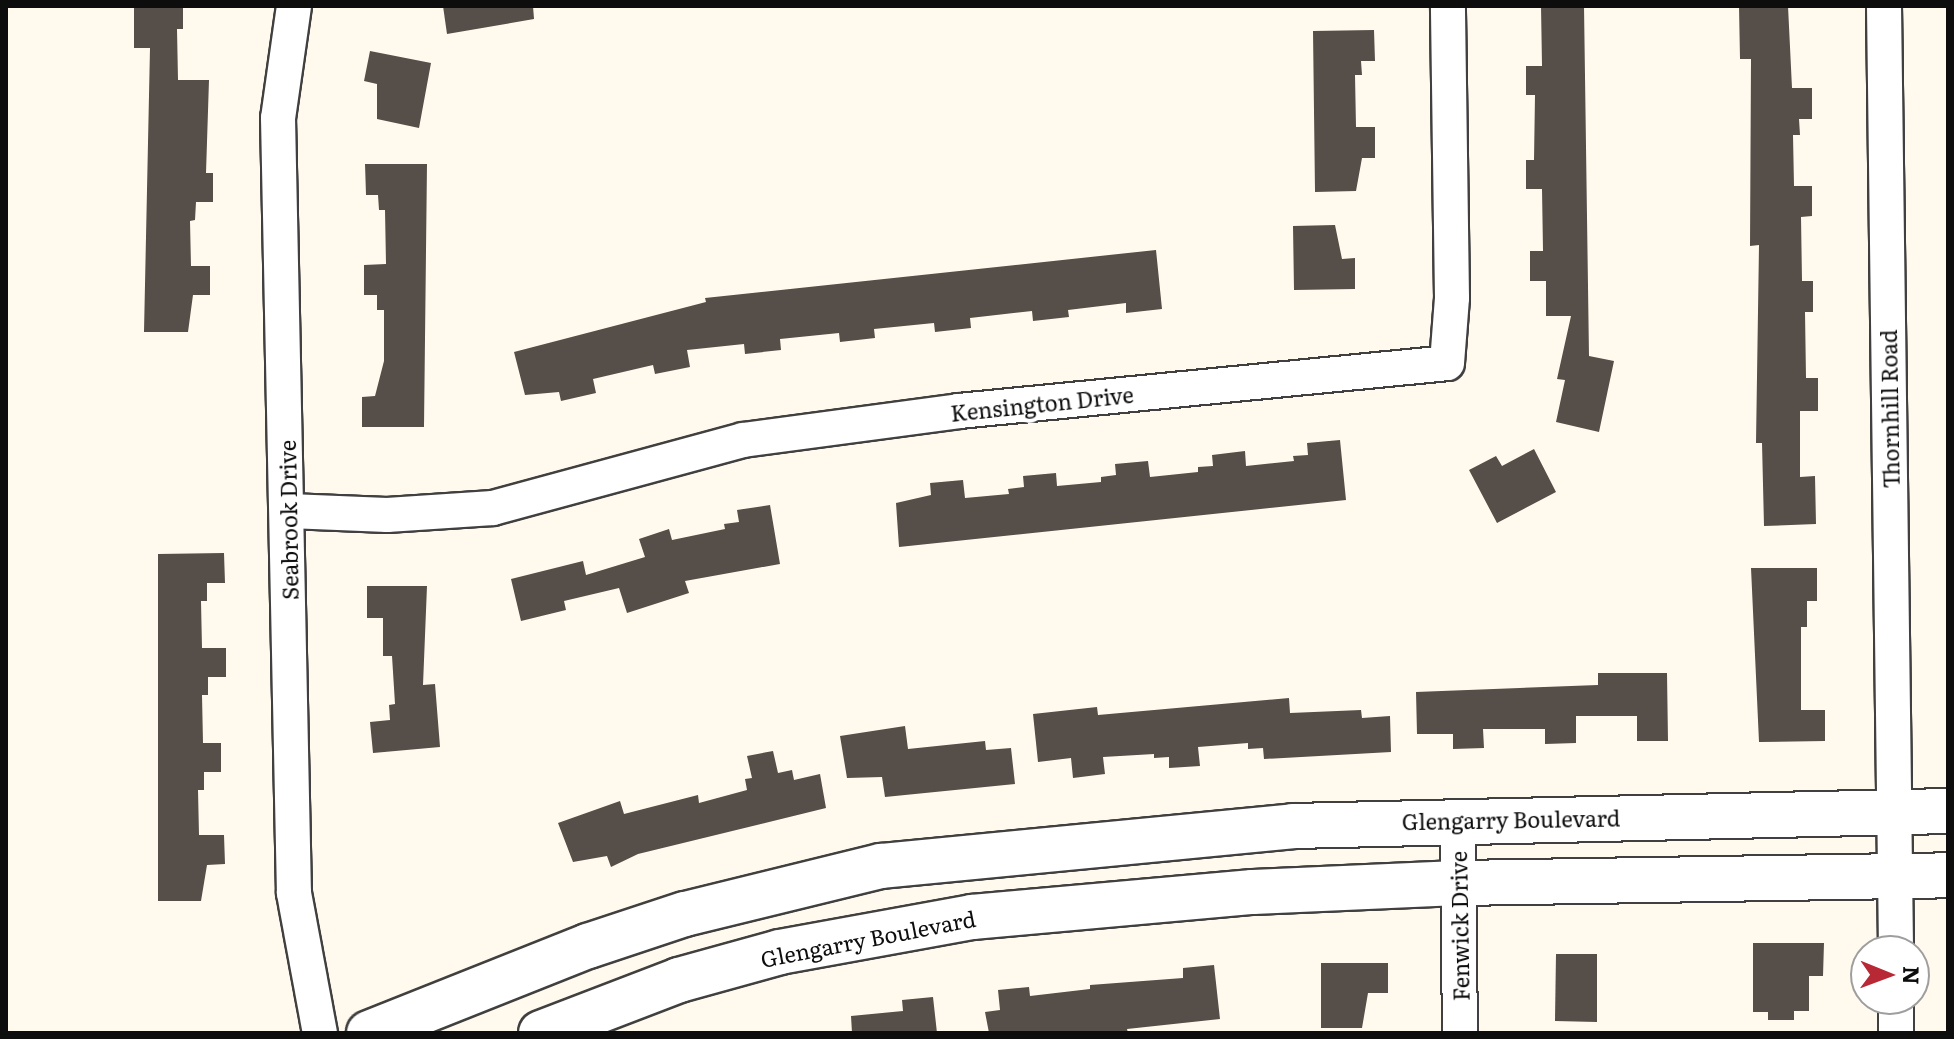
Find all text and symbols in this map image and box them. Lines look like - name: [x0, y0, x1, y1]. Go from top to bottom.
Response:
- street label: Thornhill Road: [1874, 329, 1904, 489]
- street label: Kensington Drive: [949, 380, 1135, 426]
- street label: Seabrook Drive: [273, 440, 303, 600]
- street label: Glengarry Boulevard: [1402, 804, 1620, 834]
- street label: Fenwick Drive: [1444, 851, 1474, 1001]
- street label: Glengarry Boulevard: [758, 904, 978, 972]
- north arrow: [1850, 935, 1930, 1015]
- text: N: [1896, 966, 1929, 985]

